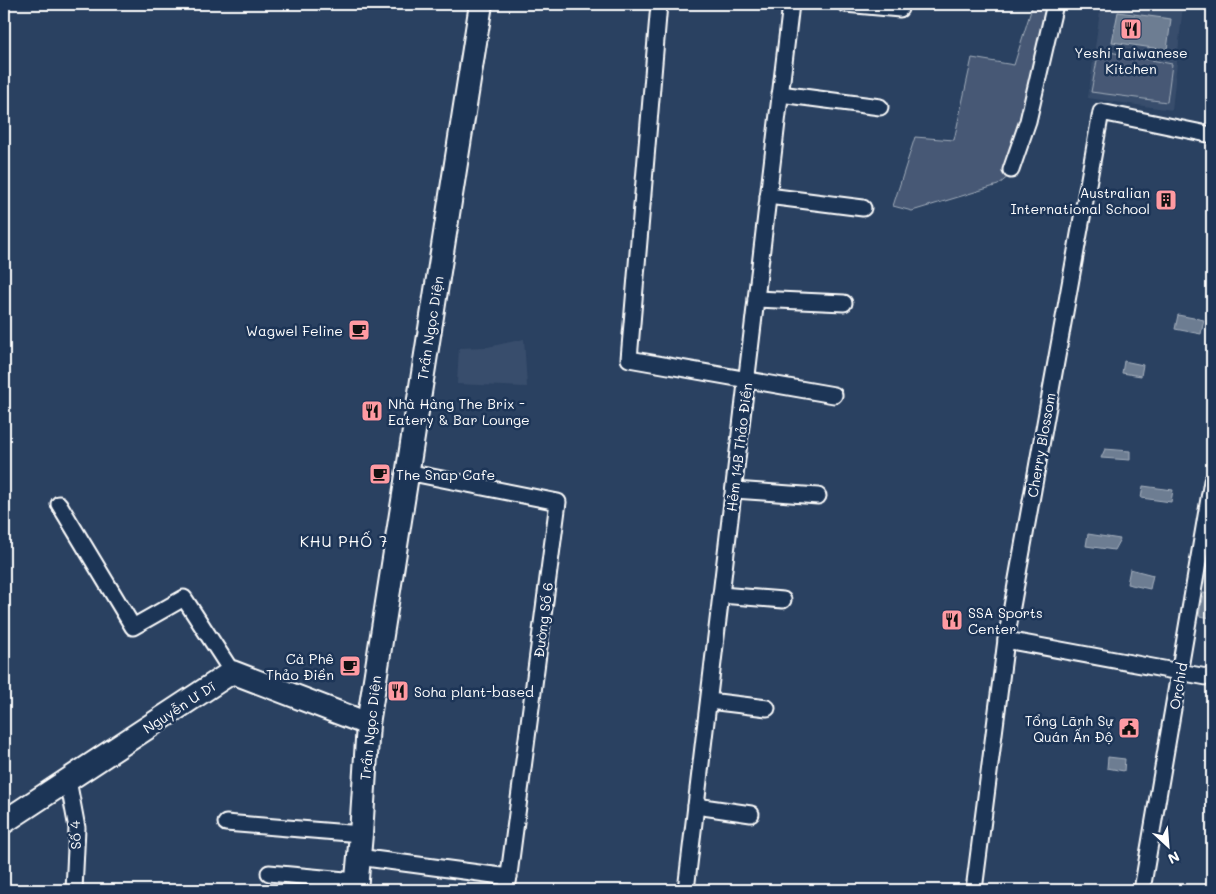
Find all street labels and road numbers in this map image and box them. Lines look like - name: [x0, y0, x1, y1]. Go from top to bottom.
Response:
- street label: Trần Ngọc Diện: [412, 274, 448, 382]
- street label: Hẻm 14B Thảo Điền: [722, 381, 756, 513]
- street label: Cherry Blossom: [1022, 391, 1060, 499]
- street label: Đường Số 6: [529, 581, 557, 659]
- street label: Orchid: [1165, 661, 1191, 711]
- street label: Trần Ngọc Diện: [355, 675, 385, 781]
- street label: Nguyễn Ư Dĩ: [139, 676, 219, 738]
- street label: Số 4: [65, 819, 85, 850]

